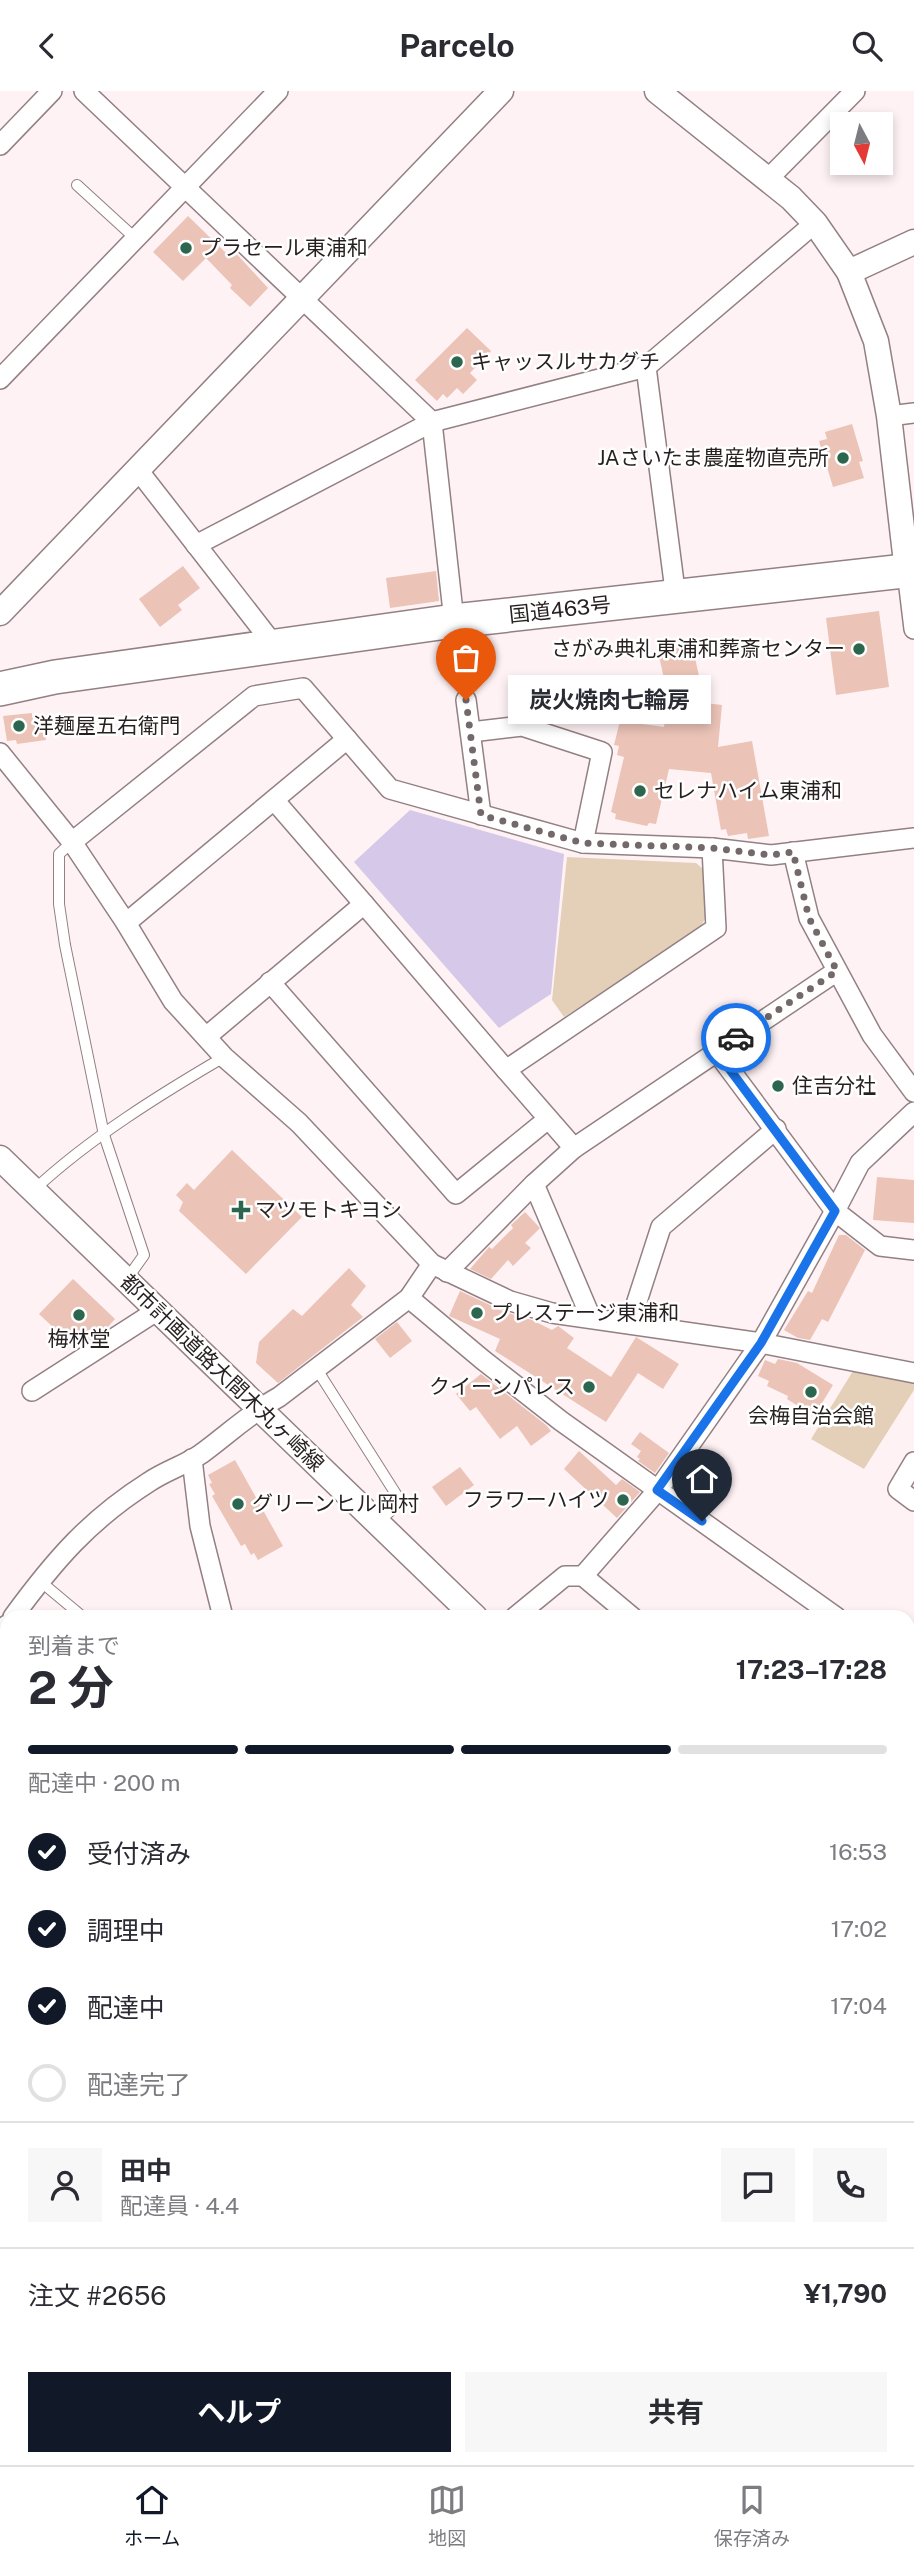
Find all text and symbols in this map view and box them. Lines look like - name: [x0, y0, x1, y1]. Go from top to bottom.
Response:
- icon: back: [28, 27, 66, 65]
- text: Parcelo: [399, 27, 515, 64]
- icon: search: [848, 27, 886, 65]
- north arrow: [830, 112, 892, 175]
- map controls: [830, 112, 893, 175]
- place label: プラセール東浦和: [200, 235, 368, 260]
- marker: プラセール東浦和: [178, 240, 194, 256]
- place label: キャッスルサカグチ: [471, 349, 660, 374]
- marker: キャッスルサカグチ: [449, 354, 465, 370]
- place label: JAさいたま農産物直売所: [597, 445, 829, 470]
- marker: JAさいたま農産物直売所: [835, 450, 851, 466]
- street label: 国道463号: [508, 592, 612, 627]
- pin: [436, 628, 496, 700]
- place label: さがみ典礼東浦和葬斎センター: [551, 636, 845, 661]
- icon: bag: [447, 639, 485, 677]
- marker: さがみ典礼東浦和葬斎センター: [851, 641, 867, 657]
- callout: 炭火焼肉七輪房: [508, 675, 711, 725]
- text: 炭火焼肉七輪房: [529, 686, 690, 713]
- place label: 洋麺屋五右衛門: [33, 713, 180, 738]
- marker: 洋麺屋五右衛門: [11, 718, 27, 734]
- place label: セレナハイム東浦和: [654, 778, 842, 803]
- marker: セレナハイム東浦和: [632, 783, 648, 799]
- courier: [701, 1003, 771, 1073]
- icon: car: [717, 1019, 755, 1057]
- place label: 住吉分社: [792, 1073, 876, 1098]
- marker: 住吉分社: [770, 1078, 786, 1094]
- place label: マツモトキヨシ: [255, 1197, 402, 1222]
- marker: マツモトキヨシ: [233, 1202, 249, 1218]
- street label: 都市計画道路大間木丸ヶ崎線: [115, 1269, 329, 1476]
- place label: プレステージ東浦和: [491, 1300, 680, 1325]
- marker: プレステージ東浦和: [469, 1305, 485, 1321]
- marker: 梅林堂: [71, 1307, 87, 1323]
- place label: 梅林堂: [48, 1326, 111, 1351]
- place label: クイーンパレス: [429, 1374, 575, 1399]
- marker: クイーンパレス: [581, 1379, 597, 1395]
- marker: 会梅自治会館: [803, 1384, 819, 1400]
- place label: 会梅自治会館: [748, 1403, 874, 1428]
- pin: [672, 1449, 732, 1521]
- icon: home: [683, 1460, 721, 1498]
- place label: フラワーハイツ: [463, 1487, 609, 1512]
- place label: グリーンヒル岡村: [252, 1491, 419, 1516]
- marker: フラワーハイツ: [615, 1492, 631, 1508]
- marker: グリーンヒル岡村: [230, 1496, 246, 1512]
- text: 到着まで: [28, 1632, 120, 1659]
- text: 17:23–17:28: [736, 1654, 887, 1685]
- text: 2 分: [28, 1660, 114, 1714]
- text: 配達中 · 200 m: [28, 1769, 181, 1796]
- icon: check: [28, 1833, 66, 1871]
- text: 受付済み: [87, 1838, 191, 1869]
- text: 16:53: [829, 1838, 887, 1865]
- icon: check: [28, 1910, 66, 1948]
- text: 調理中: [87, 1915, 165, 1946]
- text: 17:02: [831, 1915, 887, 1942]
- icon: check: [28, 1987, 66, 2025]
- text: 配達中: [87, 1992, 165, 2023]
- text: 17:04: [830, 1992, 887, 2019]
- text: 配達完了: [87, 2069, 191, 2100]
- button: person: [28, 2148, 102, 2222]
- button: chat: [721, 2148, 795, 2222]
- button: phone: [813, 2148, 887, 2222]
- text: 田中: [120, 2155, 172, 2186]
- text: 配達員 · 4.4: [120, 2192, 239, 2219]
- text: ¥1,790: [804, 2278, 887, 2309]
- text: 注文 #2656: [28, 2280, 167, 2311]
- button: ヘルプ: [28, 2372, 451, 2452]
- button: 共有: [465, 2372, 887, 2452]
- tab: ホーム: [124, 2481, 180, 2550]
- tab: 地図: [428, 2481, 466, 2550]
- tab: 保存済み: [714, 2481, 790, 2550]

